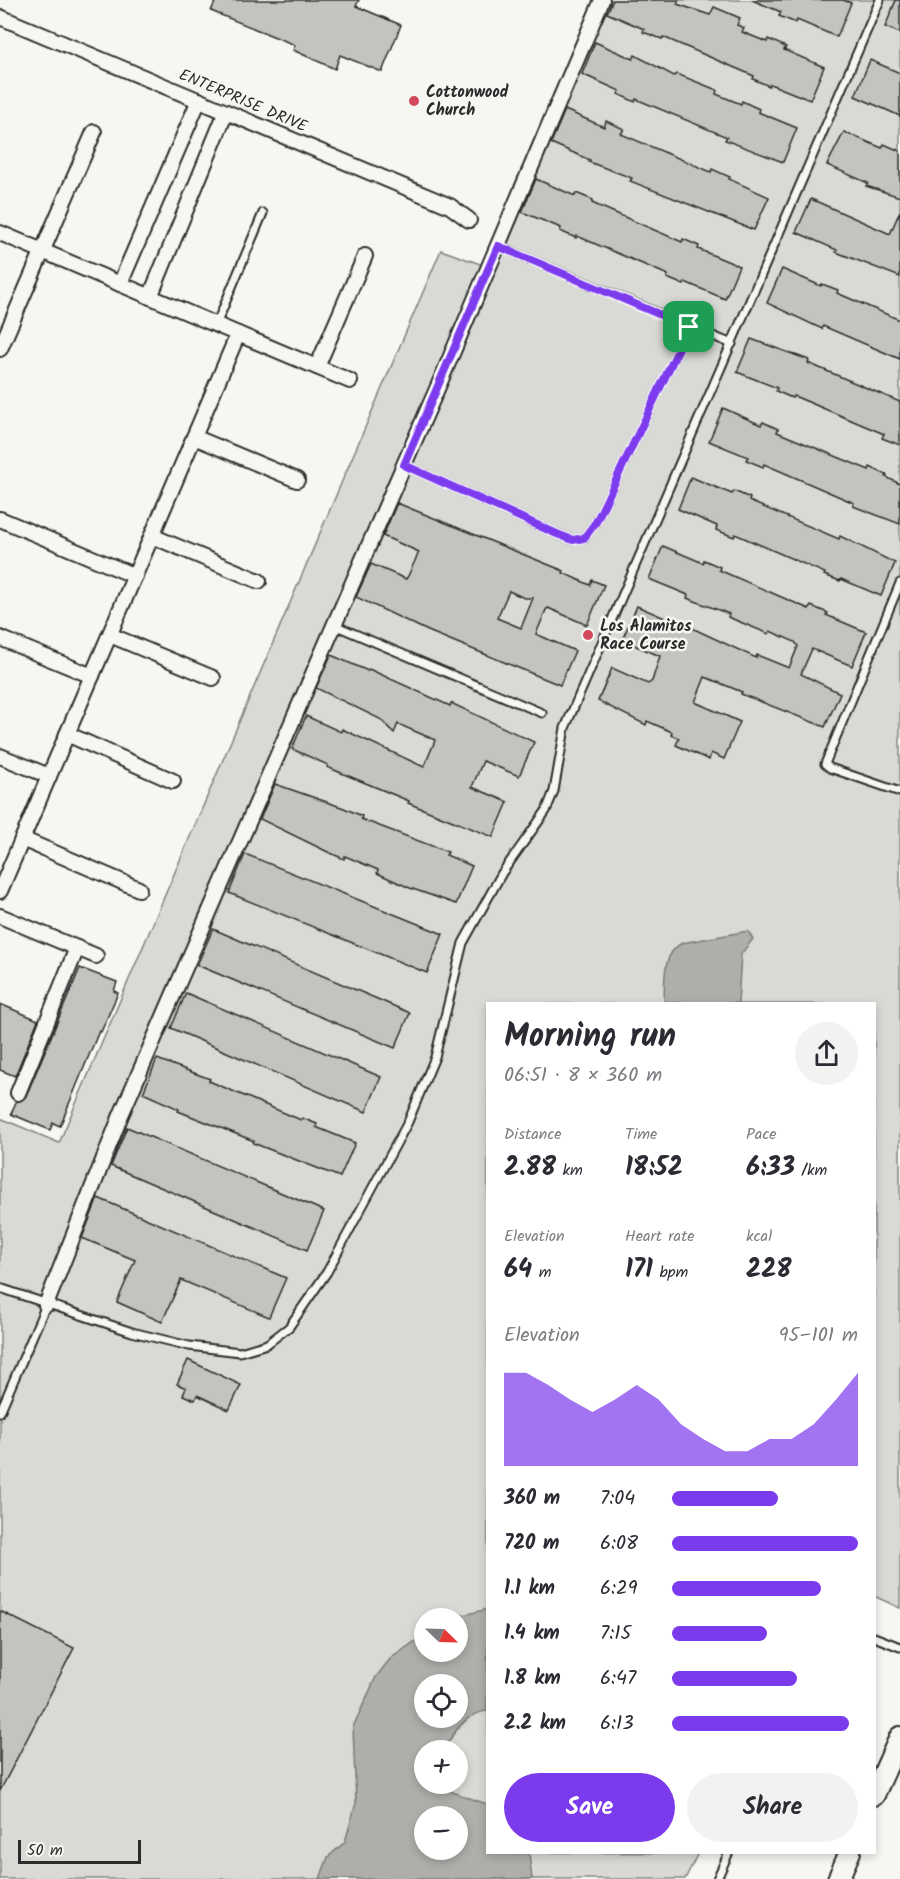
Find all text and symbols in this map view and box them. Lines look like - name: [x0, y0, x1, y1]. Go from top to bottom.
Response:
- street label: ENTERPRISE DRIVE: [175, 63, 312, 140]
- place label: Cottonwood Church: [426, 80, 509, 123]
- marker: Cottonwood Church: [407, 94, 421, 108]
- pin: [663, 301, 714, 352]
- icon: arrive: [672, 310, 705, 343]
- place label: Los Alamitos Race Course: [600, 614, 692, 657]
- marker: Los Alamitos Race Course: [581, 628, 595, 642]
- text: Morning run: [504, 1011, 676, 1064]
- button: share: [795, 1022, 858, 1085]
- text: 06:51 · 8 × 360 m: [504, 1060, 662, 1092]
- text: Distance: [504, 1122, 562, 1147]
- text: Time: [625, 1122, 657, 1147]
- text: Pace: [746, 1122, 777, 1147]
- text: 2.88: [504, 1147, 556, 1189]
- text: 18:52: [625, 1147, 683, 1189]
- text: 6:33: [746, 1147, 795, 1189]
- text: km: [556, 1158, 583, 1183]
- text: /km: [795, 1158, 827, 1183]
- text: Elevation: [504, 1224, 565, 1249]
- text: Heart rate: [625, 1224, 695, 1249]
- text: kcal: [746, 1224, 772, 1249]
- text: 64: [504, 1249, 532, 1291]
- text: 171: [625, 1249, 653, 1291]
- text: 228: [746, 1249, 792, 1291]
- text: m: [532, 1260, 551, 1285]
- text: bpm: [653, 1260, 688, 1285]
- text: Elevation: [504, 1320, 580, 1352]
- text: 95–101 m: [779, 1320, 858, 1352]
- text: 360 m: [504, 1483, 560, 1515]
- text: 7:04: [600, 1483, 635, 1515]
- text: 720 m: [504, 1528, 559, 1560]
- text: 6:08: [600, 1528, 638, 1560]
- text: 1.1 km: [504, 1573, 555, 1605]
- text: 6:29: [600, 1573, 637, 1605]
- north arrow: [414, 1608, 468, 1662]
- map controls: [414, 1608, 468, 1860]
- text: 1.4 km: [504, 1618, 560, 1650]
- text: 7:15: [600, 1618, 631, 1650]
- text: 1.8 km: [504, 1663, 561, 1695]
- text: 6:47: [600, 1663, 636, 1695]
- button: locate: [414, 1674, 468, 1728]
- text: 2.2 km: [504, 1708, 566, 1740]
- text: 6:13: [600, 1708, 634, 1740]
- button: +: [414, 1740, 468, 1794]
- button: Save: [504, 1773, 675, 1842]
- button: Share: [687, 1773, 858, 1842]
- button: −: [414, 1806, 468, 1860]
- scale bar: [18, 1837, 141, 1864]
- text: 50 m: [27, 1838, 63, 1863]

